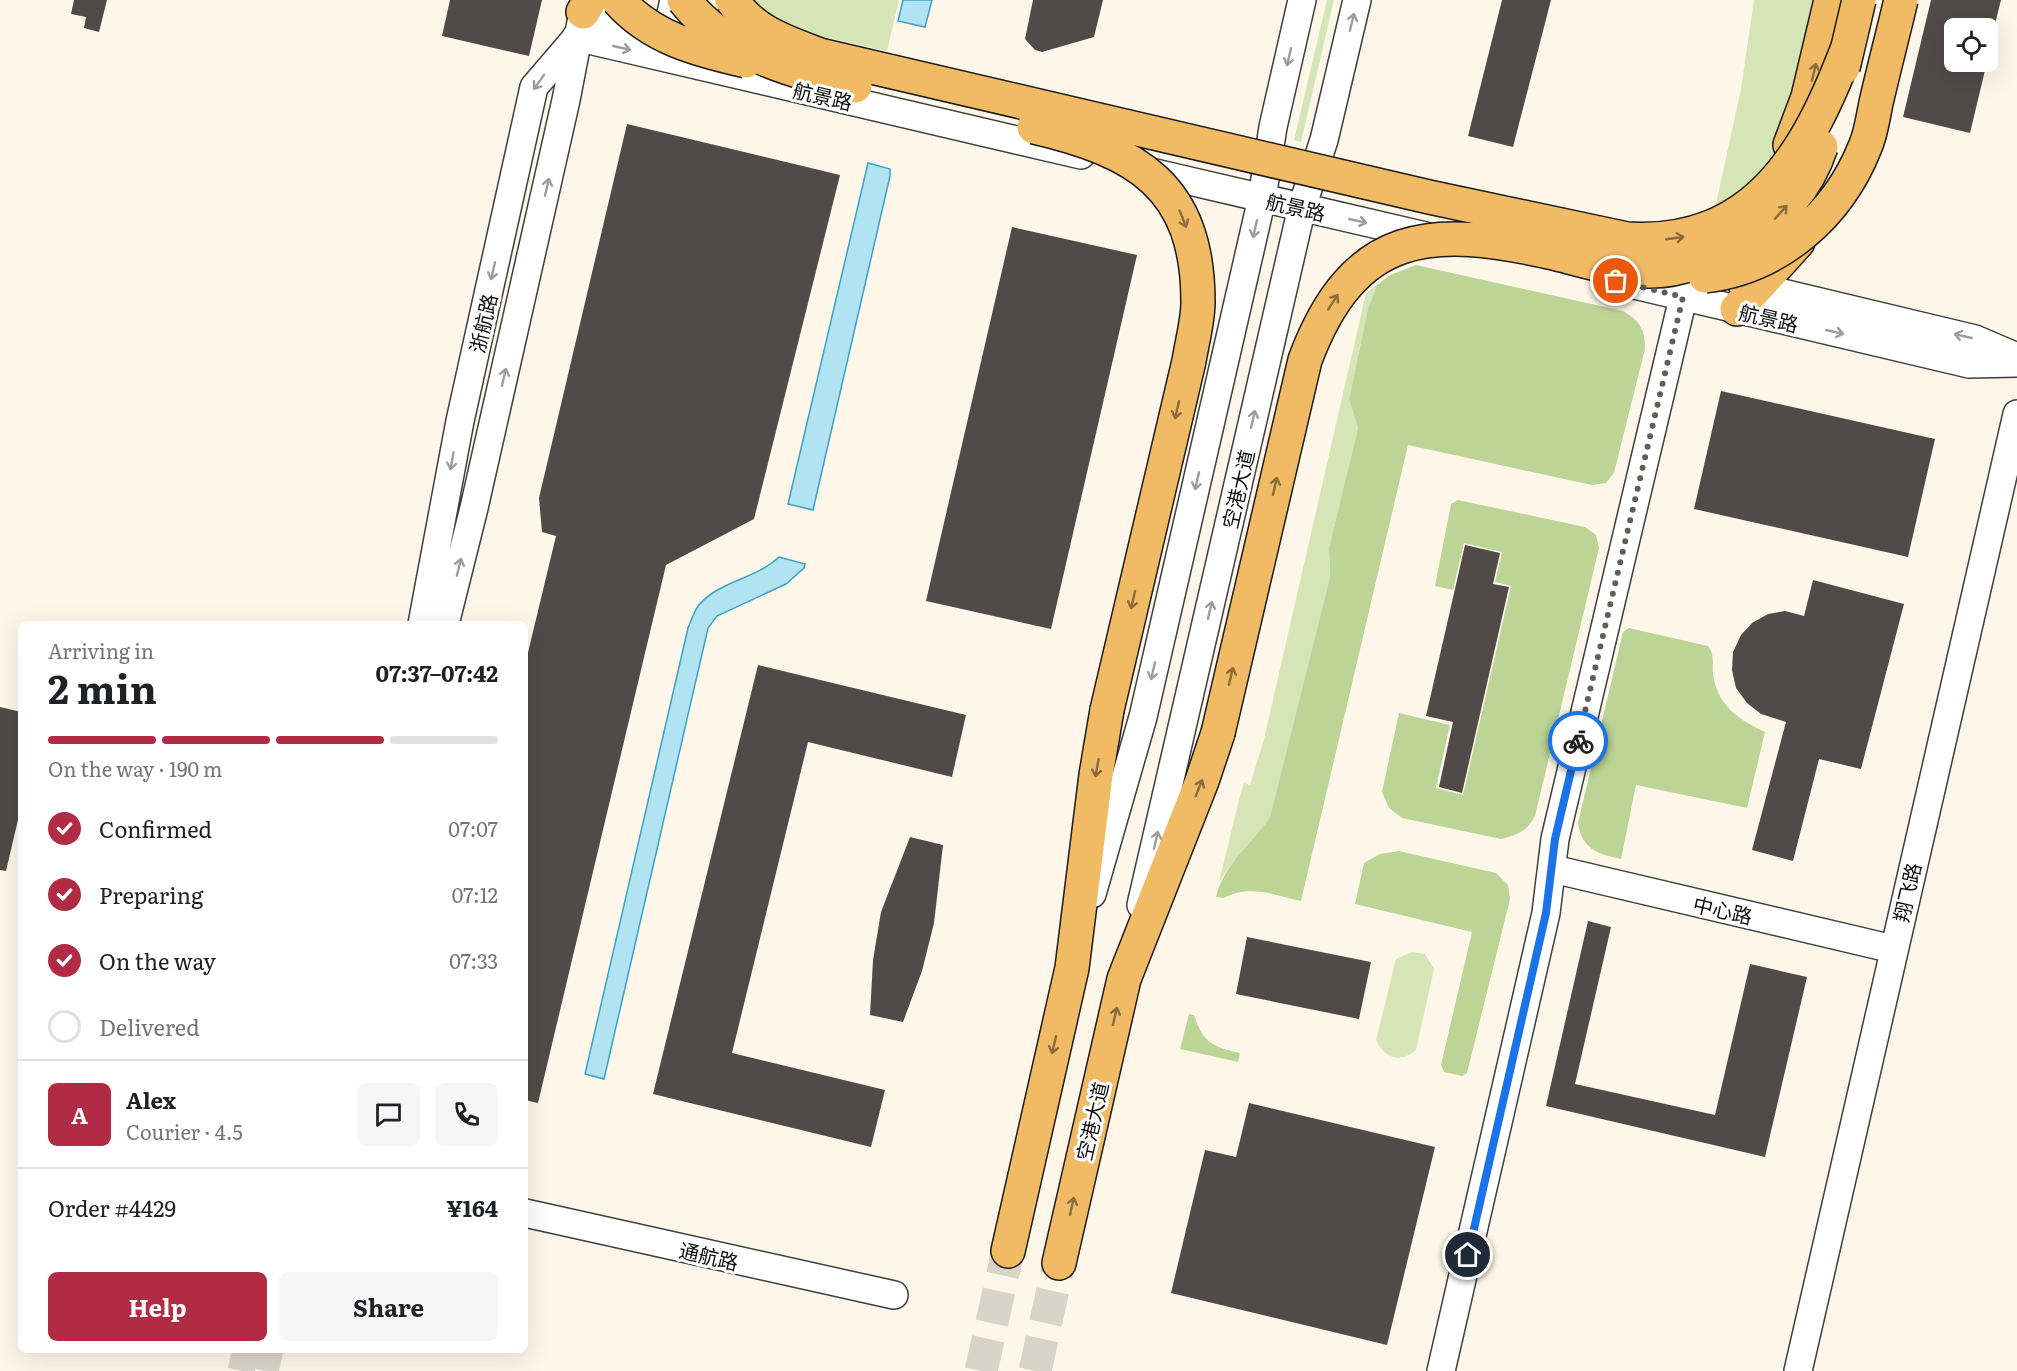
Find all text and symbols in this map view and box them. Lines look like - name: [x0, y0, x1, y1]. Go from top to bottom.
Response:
- one-way arrow: [1347, 13, 1359, 32]
- map controls: [1944, 18, 1998, 72]
- button: locate: [1944, 18, 1998, 72]
- one-way arrow: [612, 42, 631, 54]
- one-way arrow: [1282, 47, 1294, 66]
- one-way arrow: [1808, 63, 1820, 82]
- one-way arrow: [533, 74, 545, 90]
- street label: 航景路: [790, 74, 856, 116]
- one-way arrow: [541, 178, 553, 197]
- street label: 航景路: [1263, 185, 1329, 227]
- one-way arrow: [1774, 205, 1788, 220]
- one-way arrow: [1178, 210, 1189, 228]
- one-way arrow: [1349, 215, 1368, 227]
- one-way arrow: [1249, 220, 1261, 239]
- one-way arrow: [1665, 232, 1684, 243]
- pin: [1590, 255, 1641, 306]
- one-way arrow: [487, 260, 498, 280]
- icon: bag: [1599, 264, 1632, 297]
- street label: 浙航路: [461, 290, 503, 356]
- one-way arrow: [1327, 293, 1340, 310]
- street label: 航景路: [1736, 296, 1802, 338]
- one-way arrow: [1825, 327, 1844, 339]
- one-way arrow: [1954, 329, 1973, 341]
- one-way arrow: [498, 368, 510, 387]
- one-way arrow: [1171, 400, 1183, 419]
- one-way arrow: [1248, 410, 1259, 430]
- street label: 空港大道: [1213, 447, 1261, 531]
- one-way arrow: [447, 451, 458, 471]
- one-way arrow: [1191, 471, 1203, 490]
- one-way arrow: [1270, 477, 1282, 496]
- one-way arrow: [454, 558, 466, 577]
- one-way arrow: [1127, 590, 1138, 609]
- one-way arrow: [1204, 600, 1216, 619]
- text: Arriving in: [48, 635, 154, 665]
- text: 07:37–07:42: [376, 656, 498, 689]
- text: 2 min: [48, 658, 157, 716]
- one-way arrow: [1147, 661, 1159, 680]
- one-way arrow: [1226, 667, 1237, 686]
- courier: [1548, 711, 1608, 771]
- icon: bike: [1562, 725, 1595, 758]
- text: On the way · 190 m: [48, 753, 222, 783]
- one-way arrow: [1092, 757, 1103, 777]
- one-way arrow: [1194, 779, 1205, 798]
- icon: check: [48, 812, 81, 845]
- text: Confirmed: [99, 812, 212, 845]
- text: 07:07: [448, 813, 498, 843]
- one-way arrow: [1151, 831, 1163, 850]
- street label: 翔飞路: [1885, 859, 1927, 925]
- icon: check: [48, 878, 81, 911]
- text: Preparing: [99, 878, 203, 911]
- text: 07:12: [452, 879, 498, 909]
- street label: 中心路: [1690, 888, 1756, 930]
- icon: check: [48, 944, 81, 977]
- text: On the way: [99, 944, 216, 977]
- text: 07:33: [449, 945, 498, 975]
- one-way arrow: [1110, 1007, 1122, 1026]
- text: Delivered: [99, 1010, 200, 1043]
- one-way arrow: [1048, 1035, 1059, 1054]
- street label: 空港大道: [1067, 1079, 1115, 1163]
- text: Alex: [126, 1083, 176, 1116]
- button: chat: [357, 1083, 420, 1146]
- button: phone: [435, 1083, 498, 1146]
- text: A: [71, 1098, 88, 1131]
- text: Courier · 4.5: [126, 1116, 243, 1146]
- text: Order #4429: [48, 1191, 176, 1224]
- text: ¥164: [446, 1191, 498, 1224]
- one-way arrow: [1067, 1197, 1078, 1216]
- pin: [1442, 1229, 1493, 1280]
- street label: 通航路: [676, 1234, 742, 1276]
- icon: home: [1451, 1238, 1484, 1271]
- button: Help: [48, 1272, 267, 1341]
- button: Share: [279, 1272, 498, 1341]

